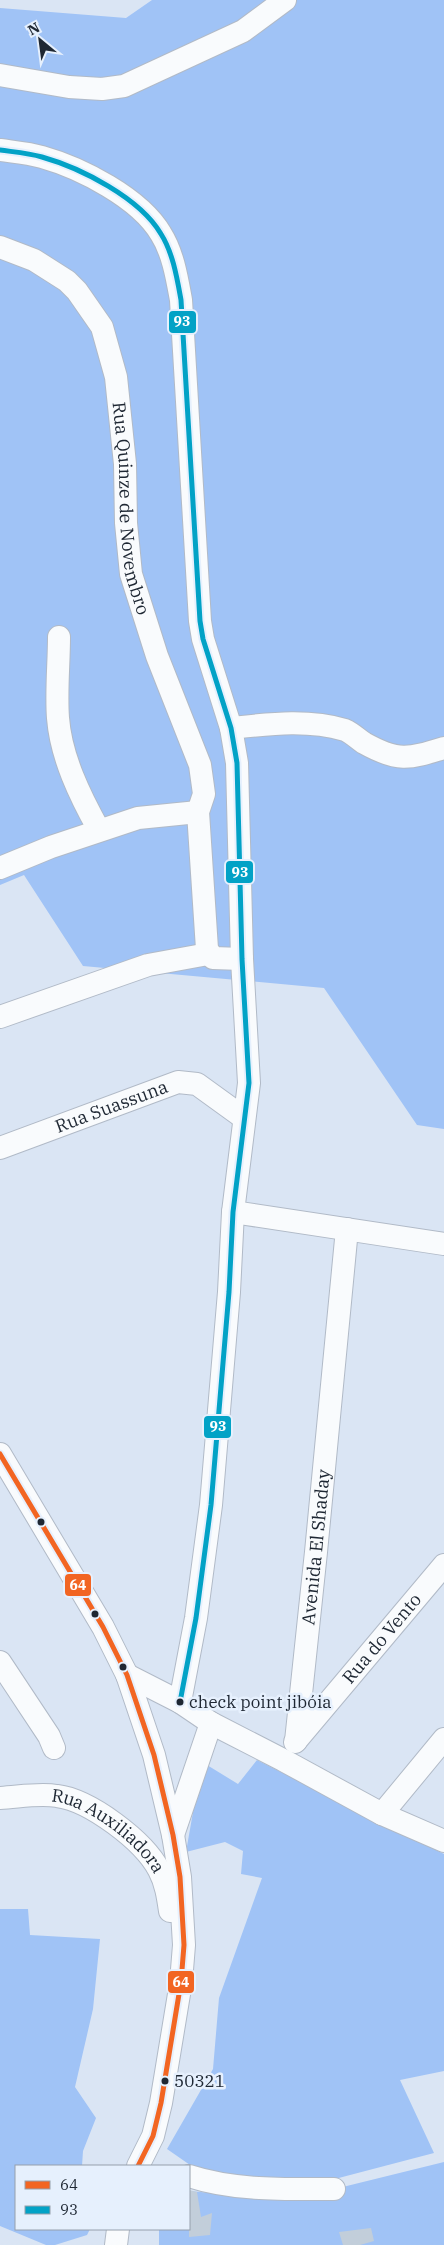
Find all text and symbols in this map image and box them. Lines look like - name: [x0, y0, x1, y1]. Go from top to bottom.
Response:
- north arrow: [15, 15, 65, 65]
- text: N: [24, 18, 43, 39]
- line badge: 93: [168, 310, 197, 334]
- text: 93: [174, 312, 190, 330]
- street label: Rua Quinze de Novembro: [108, 401, 155, 618]
- line badge: 93: [225, 860, 254, 884]
- text: 93: [232, 863, 248, 881]
- street label: Rua Suassuna: [52, 1075, 171, 1138]
- line badge: 93: [203, 1415, 232, 1439]
- text: 93: [210, 1417, 226, 1435]
- street label: Avenida El Shaday: [296, 1468, 335, 1626]
- unlabelled marker: [36, 1517, 46, 1527]
- line badge: 64: [64, 1573, 92, 1597]
- text: 64: [70, 1576, 86, 1594]
- street label: Rua do Vento: [337, 1588, 426, 1688]
- unlabelled marker: [90, 1609, 100, 1619]
- unlabelled marker: [118, 1662, 128, 1672]
- place label: check point jibóia: [189, 1691, 332, 1713]
- marker: check point jibóia: [175, 1697, 185, 1707]
- street label: Rua Auxiliadora: [50, 1783, 170, 1877]
- line badge: 64: [167, 1970, 195, 1994]
- text: 64: [173, 1973, 189, 1991]
- place label: 50321: [174, 2070, 225, 2092]
- marker: 50321: [160, 2076, 170, 2086]
- legend: [15, 2165, 190, 2230]
- text: 64: [60, 2175, 78, 2194]
- text: 93: [60, 2200, 78, 2219]

